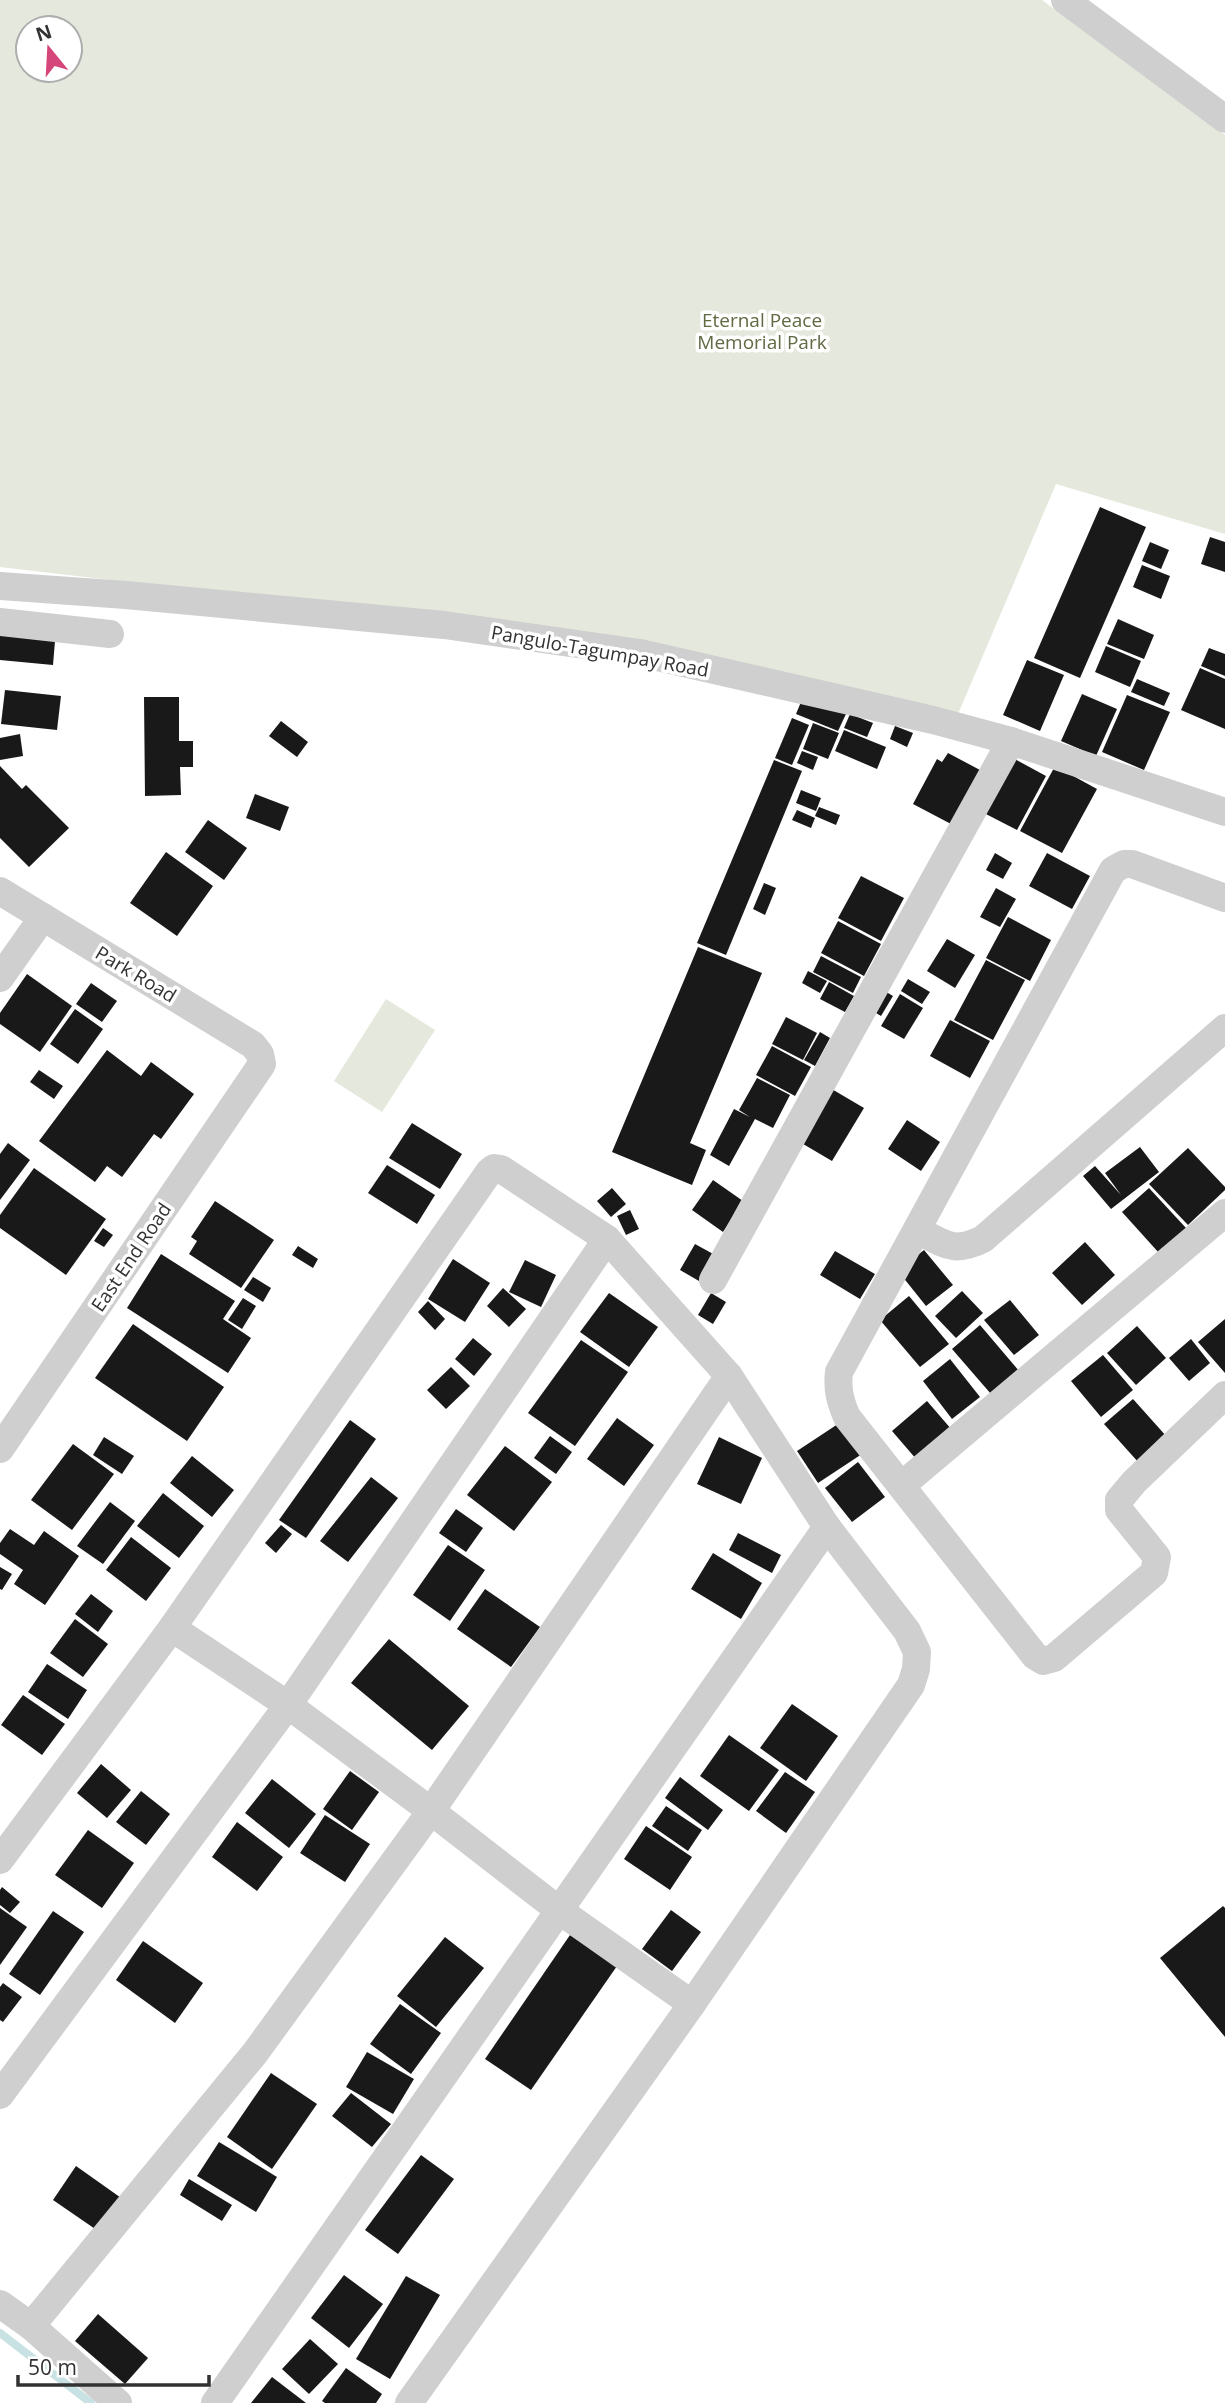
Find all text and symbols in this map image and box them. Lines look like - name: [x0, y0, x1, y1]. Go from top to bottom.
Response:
- north arrow: [14, 14, 84, 84]
- text: N: [32, 18, 55, 48]
- park label: Eternal Peace Memorial Park: [697, 307, 827, 355]
- street label: Pangulo-Tagumpay Road: [489, 619, 711, 683]
- street label: Park Road: [91, 940, 181, 1008]
- street label: East End Road: [85, 1198, 177, 1316]
- scale bar: [18, 2344, 208, 2388]
- text: 50 m: [28, 2353, 77, 2381]

